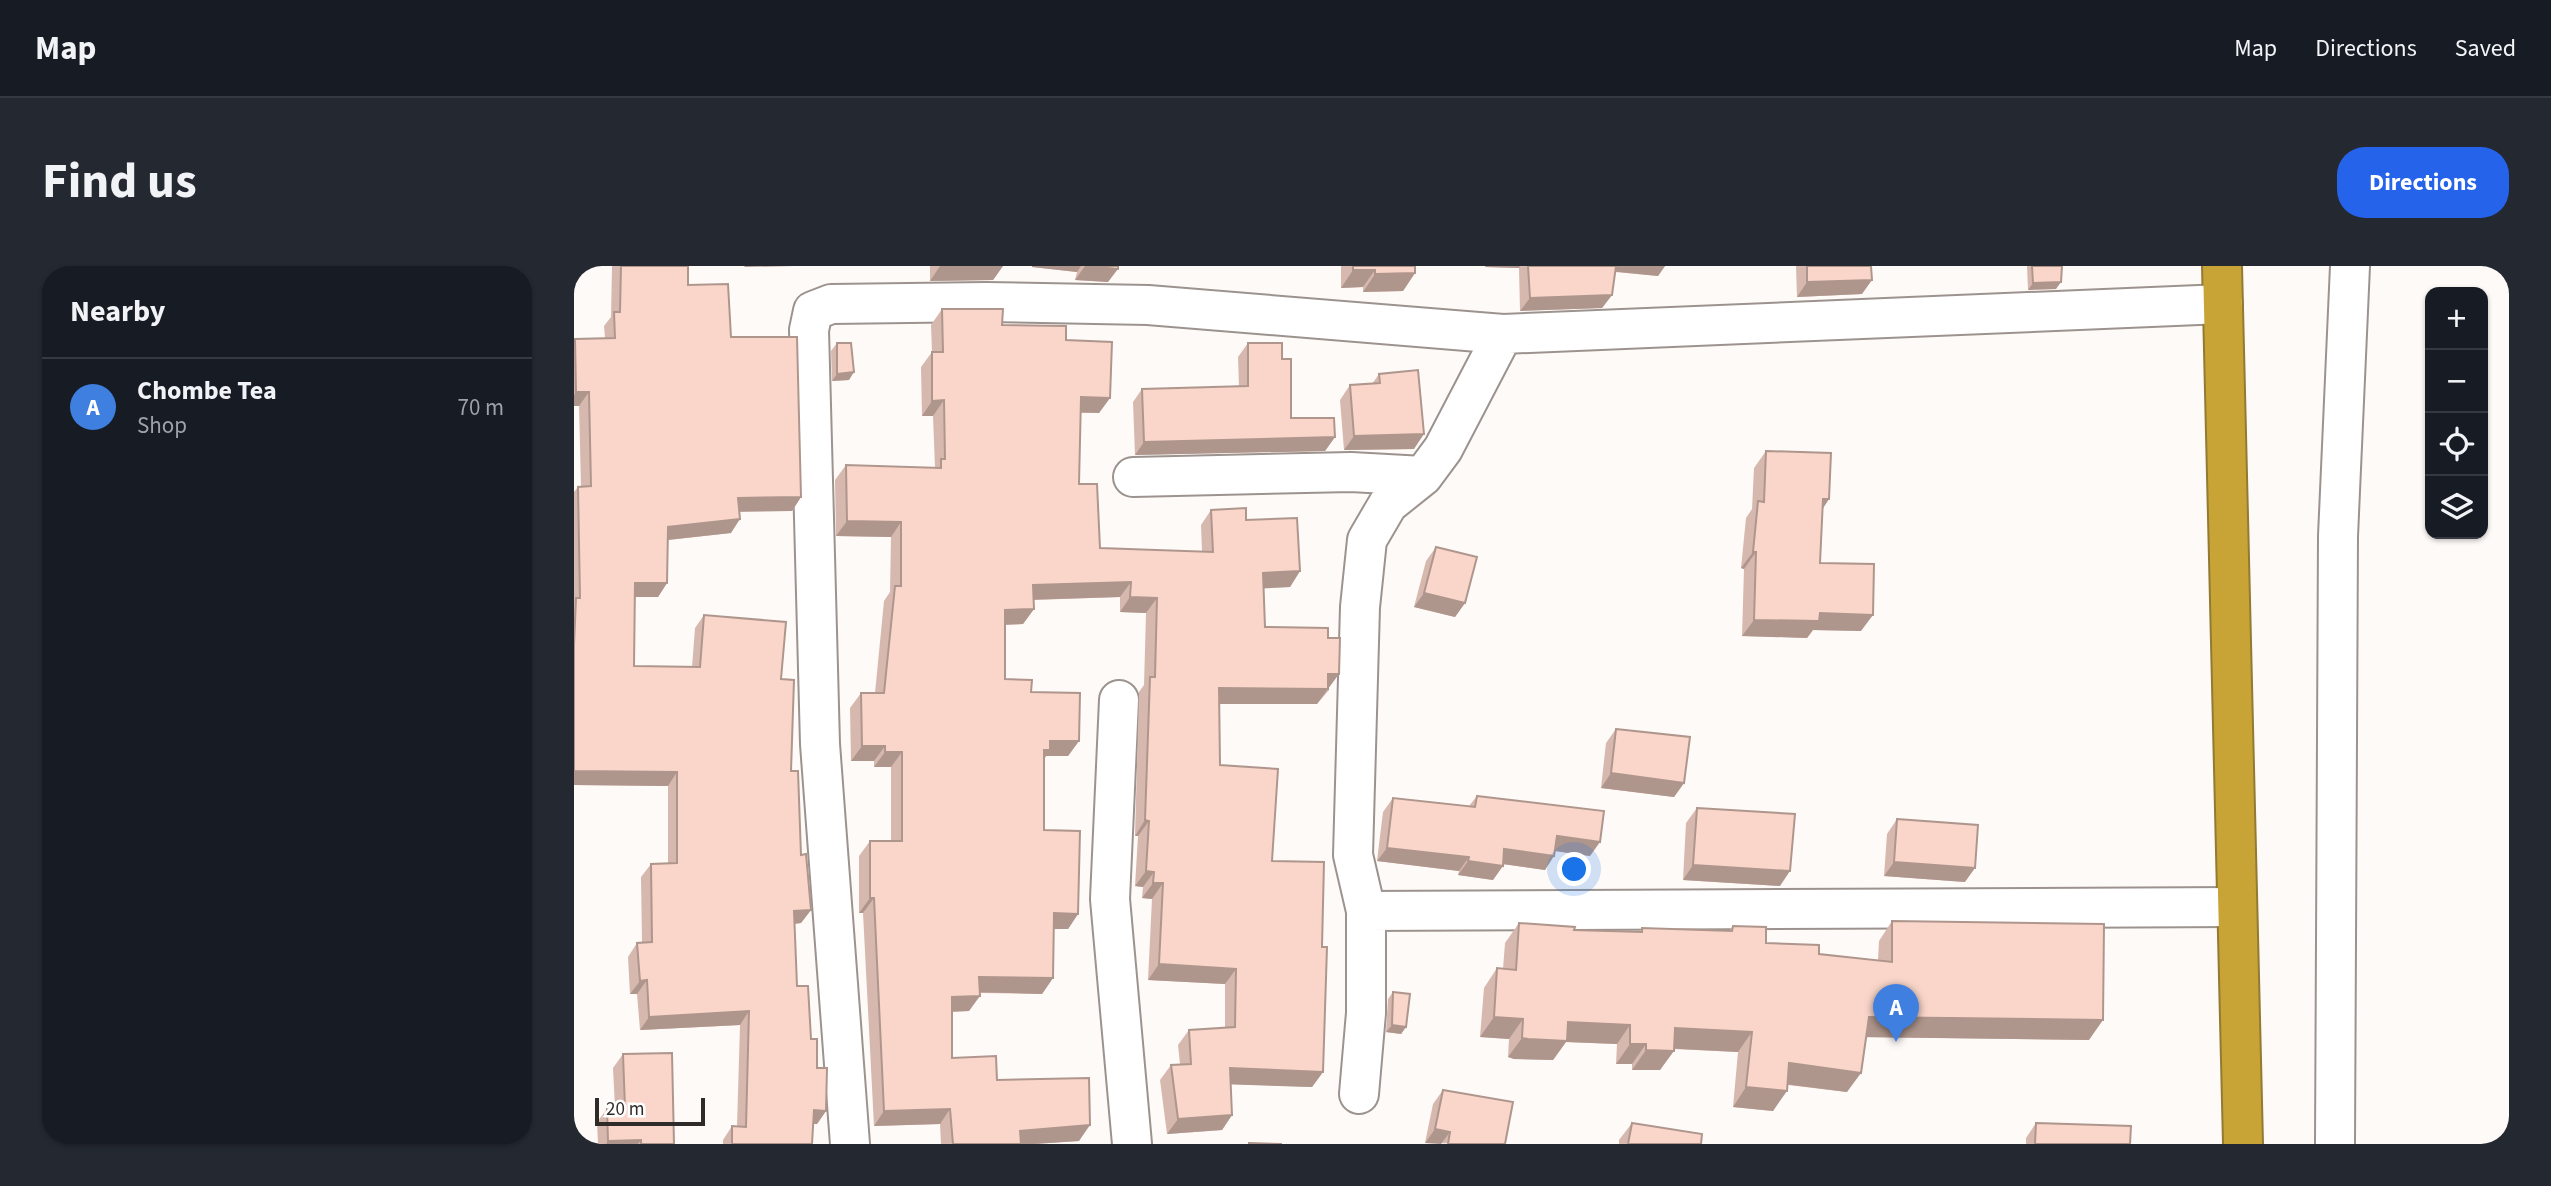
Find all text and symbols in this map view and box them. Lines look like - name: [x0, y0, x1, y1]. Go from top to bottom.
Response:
- text: Map: [35, 25, 96, 72]
- text: Map: [2234, 31, 2277, 66]
- text: Directions: [2315, 31, 2417, 66]
- text: Saved: [2455, 31, 2516, 66]
- text: Find us: [42, 147, 197, 217]
- button: Directions: [2337, 147, 2509, 218]
- map controls: [2425, 287, 2488, 539]
- button: +: [2425, 287, 2488, 350]
- text: Nearby: [70, 290, 165, 333]
- button: −: [2425, 350, 2488, 413]
- text: Chombe Tea: [137, 372, 277, 409]
- text: A: [86, 391, 100, 424]
- text: 70 m: [457, 391, 504, 424]
- text: Shop: [137, 409, 187, 442]
- button: locate: [2425, 413, 2488, 476]
- button: layers: [2425, 476, 2488, 539]
- your location: [1557, 852, 1591, 886]
- pin: A: [1873, 984, 1919, 1042]
- scale bar: [595, 1095, 705, 1127]
- text: 20 m: [606, 1096, 644, 1123]

